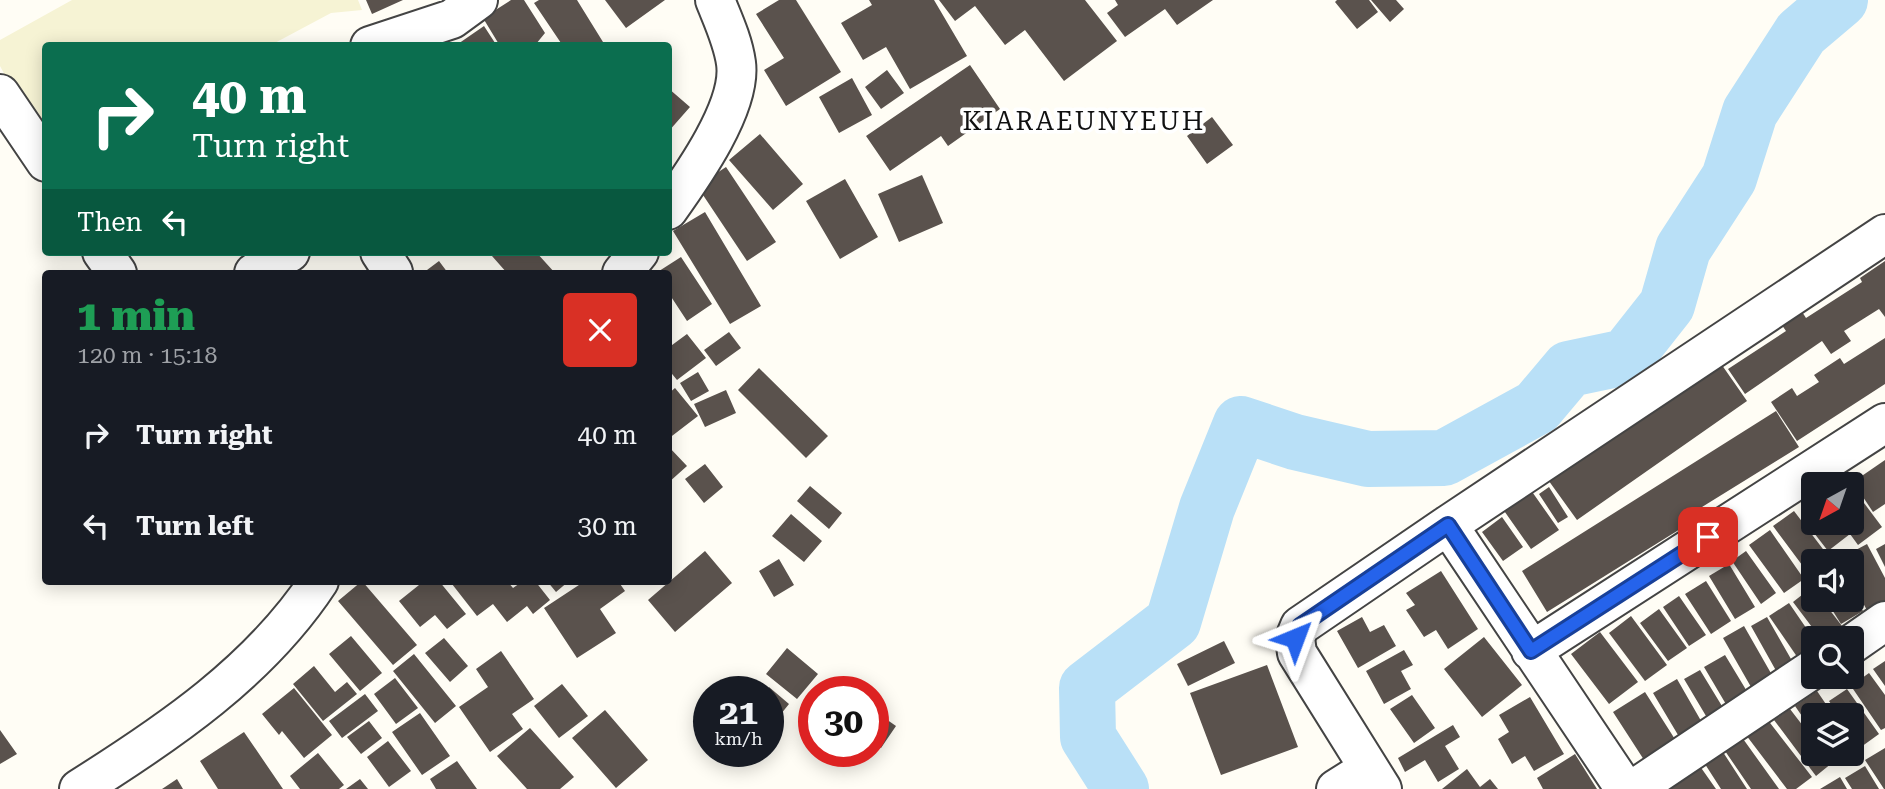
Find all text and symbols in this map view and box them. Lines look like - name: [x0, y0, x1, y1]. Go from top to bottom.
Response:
- text: 40 m: [192, 68, 307, 125]
- icon: right: [77, 70, 168, 161]
- district label: KIARAEUNYEUH: [963, 106, 1205, 136]
- text: Turn right: [192, 127, 349, 165]
- icon: left: [156, 203, 194, 241]
- text: Then: [77, 207, 142, 237]
- text: 1 min: [77, 291, 195, 340]
- button: close: [563, 293, 637, 367]
- text: 120 m · 15:18: [77, 342, 217, 369]
- icon: right: [77, 416, 115, 454]
- text: Turn right: [136, 420, 272, 450]
- text: 40 m: [578, 420, 637, 450]
- north arrow: [1801, 472, 1864, 536]
- map controls: [1801, 472, 1864, 766]
- icon: left: [77, 507, 115, 545]
- pin: [1678, 507, 1738, 567]
- text: Turn left: [136, 511, 254, 541]
- text: 30 m: [578, 511, 637, 541]
- icon: arrive: [1689, 518, 1727, 556]
- button: sound: [1801, 549, 1864, 612]
- position arrow: [1258, 601, 1332, 675]
- button: search: [1801, 626, 1864, 689]
- speed limit sign: 30: [798, 676, 889, 767]
- text: 21: [719, 692, 758, 733]
- button: layers: [1801, 703, 1864, 766]
- text: km/h: [714, 728, 763, 749]

